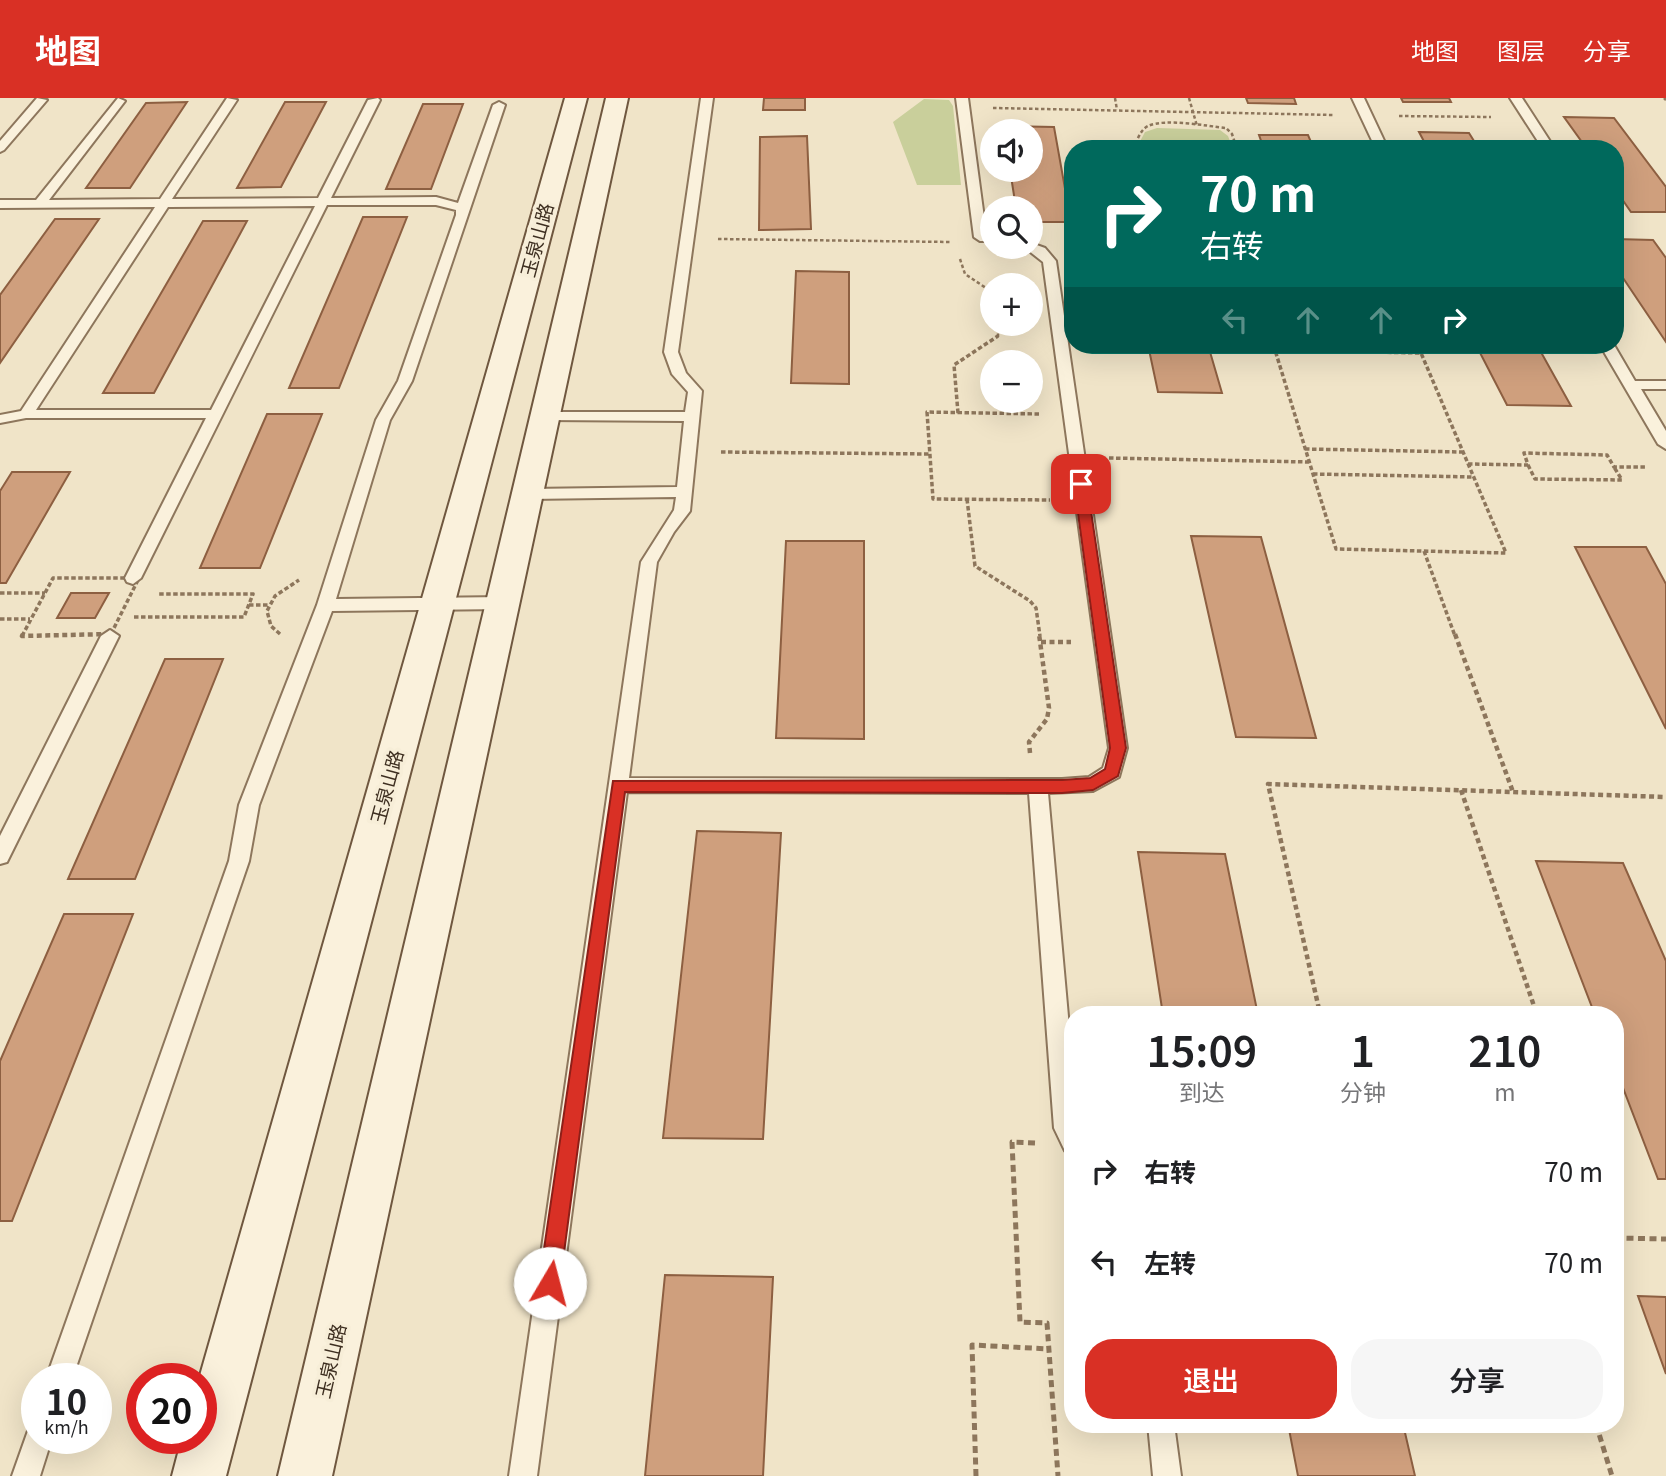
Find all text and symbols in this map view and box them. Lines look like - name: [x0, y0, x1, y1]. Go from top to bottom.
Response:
- text: 地图: [35, 25, 101, 73]
- text: 地图: [1411, 32, 1459, 67]
- text: 图层: [1497, 32, 1545, 67]
- text: 分享: [1583, 32, 1631, 67]
- map controls: [980, 119, 1043, 413]
- button: sound: [980, 119, 1043, 182]
- text: 70 m: [1200, 155, 1316, 226]
- icon: right: [1085, 168, 1176, 259]
- button: search: [980, 196, 1043, 259]
- street label: 玉泉山路: [513, 199, 558, 280]
- text: 右转: [1200, 221, 1264, 267]
- button: +: [980, 273, 1043, 336]
- icon: left: [1216, 301, 1254, 339]
- icon: ahead: [1289, 301, 1327, 339]
- icon: ahead: [1362, 301, 1400, 339]
- icon: right: [1435, 301, 1473, 339]
- button: −: [980, 350, 1043, 413]
- pin: [1051, 454, 1111, 514]
- icon: arrive: [1062, 465, 1100, 503]
- street label: 玉泉山路: [363, 746, 408, 827]
- text: 15:09: [1147, 1018, 1257, 1079]
- text: 1: [1351, 1018, 1375, 1079]
- text: 210: [1468, 1018, 1541, 1079]
- text: 到达: [1179, 1074, 1225, 1108]
- text: 分钟: [1340, 1074, 1386, 1108]
- text: m: [1494, 1074, 1516, 1108]
- icon: right: [1085, 1152, 1123, 1190]
- text: 右转: [1144, 1152, 1196, 1189]
- text: 70 m: [1544, 1152, 1603, 1189]
- icon: left: [1085, 1243, 1123, 1281]
- text: 左转: [1144, 1243, 1196, 1280]
- text: 70 m: [1544, 1243, 1603, 1280]
- position arrow: [513, 1246, 587, 1320]
- street label: 玉泉山路: [308, 1321, 351, 1401]
- button: 退出: [1085, 1339, 1337, 1419]
- button: 分享: [1351, 1339, 1603, 1419]
- speed limit sign: 20: [126, 1363, 217, 1454]
- text: 10: [46, 1374, 87, 1425]
- text: km/h: [44, 1413, 89, 1439]

